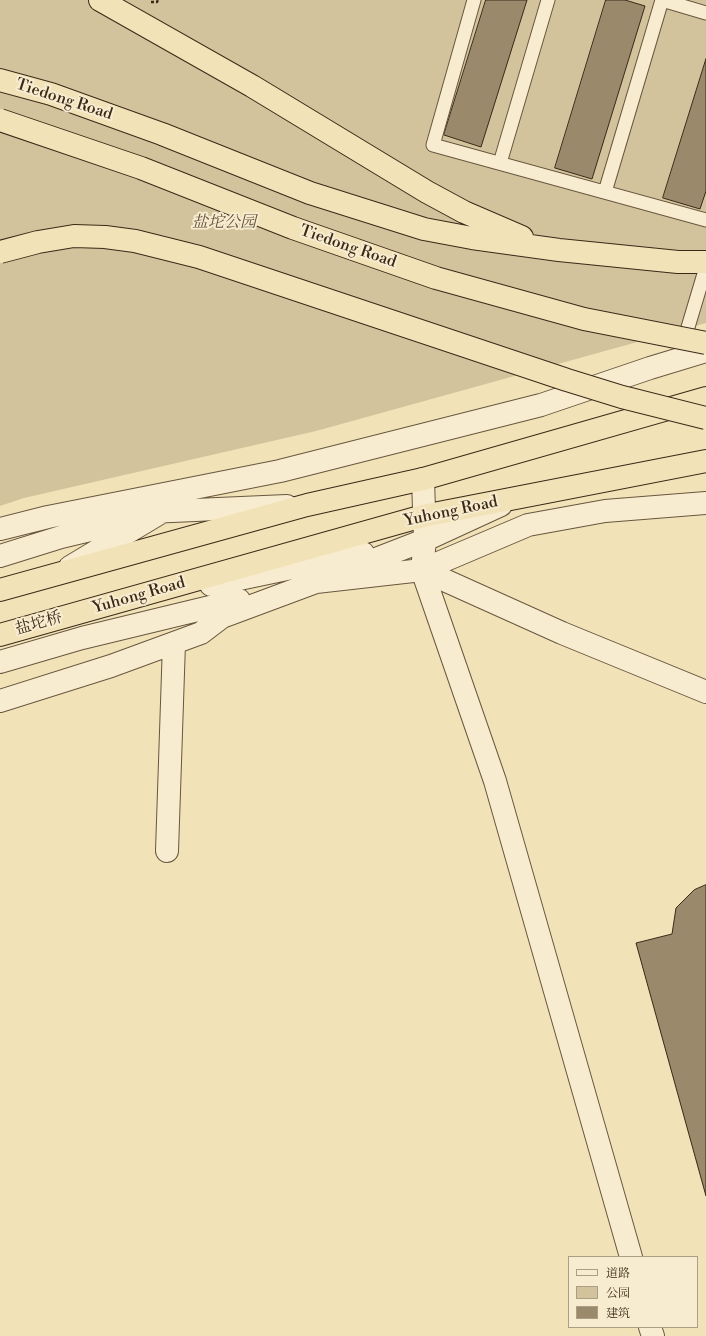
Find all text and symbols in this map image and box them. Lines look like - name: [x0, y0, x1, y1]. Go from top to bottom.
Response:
- street label: Tiedong Road: [13, 75, 115, 125]
- park label: 盐坨公园: [192, 213, 256, 233]
- street label: Tiedong Road: [297, 222, 399, 272]
- street label: Yuhong Road: [402, 493, 500, 531]
- street label: Yuhong Road: [91, 574, 187, 618]
- street label: 盐坨桥: [13, 608, 65, 640]
- legend: [568, 1256, 698, 1328]
- text: 道路: [606, 1266, 630, 1281]
- text: 公园: [606, 1286, 630, 1301]
- text: 建筑: [606, 1306, 630, 1321]

